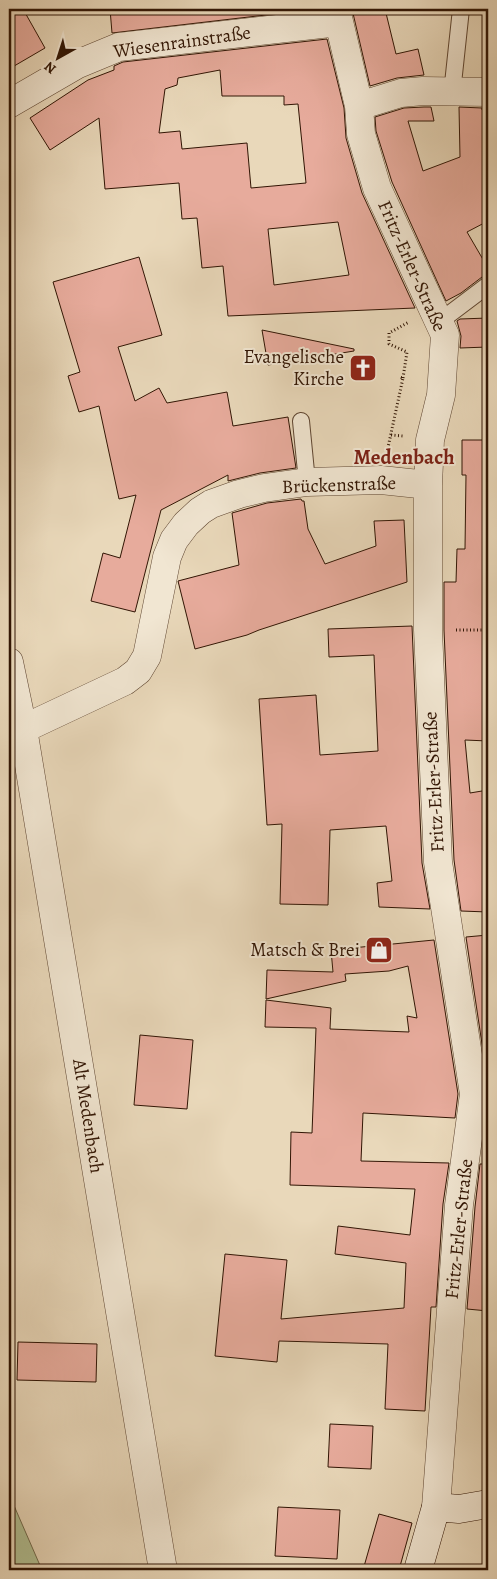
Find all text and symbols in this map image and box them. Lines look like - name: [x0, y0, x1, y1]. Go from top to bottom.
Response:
- street label: Wiesenrainstraße: [111, 19, 252, 65]
- north arrow: [32, 32, 82, 82]
- text: N: [40, 57, 60, 78]
- street label: Fritz-Erler-Straße: [371, 196, 453, 336]
- place label: Evangelische Kirche: [244, 344, 344, 392]
- church icon: Evangelische Kirche: [348, 353, 378, 383]
- district label: Medenbach: [353, 443, 455, 471]
- street label: Brückenstraße: [281, 470, 397, 500]
- street label: Fritz-Erler-Straße: [417, 711, 451, 853]
- shop icon: Matsch & Brei: [364, 935, 394, 965]
- place label: Matsch & Brei: [250, 937, 360, 963]
- street label: Alt Medenbach: [66, 1056, 110, 1175]
- street label: Fritz-Erler-Straße: [439, 1158, 479, 1300]

